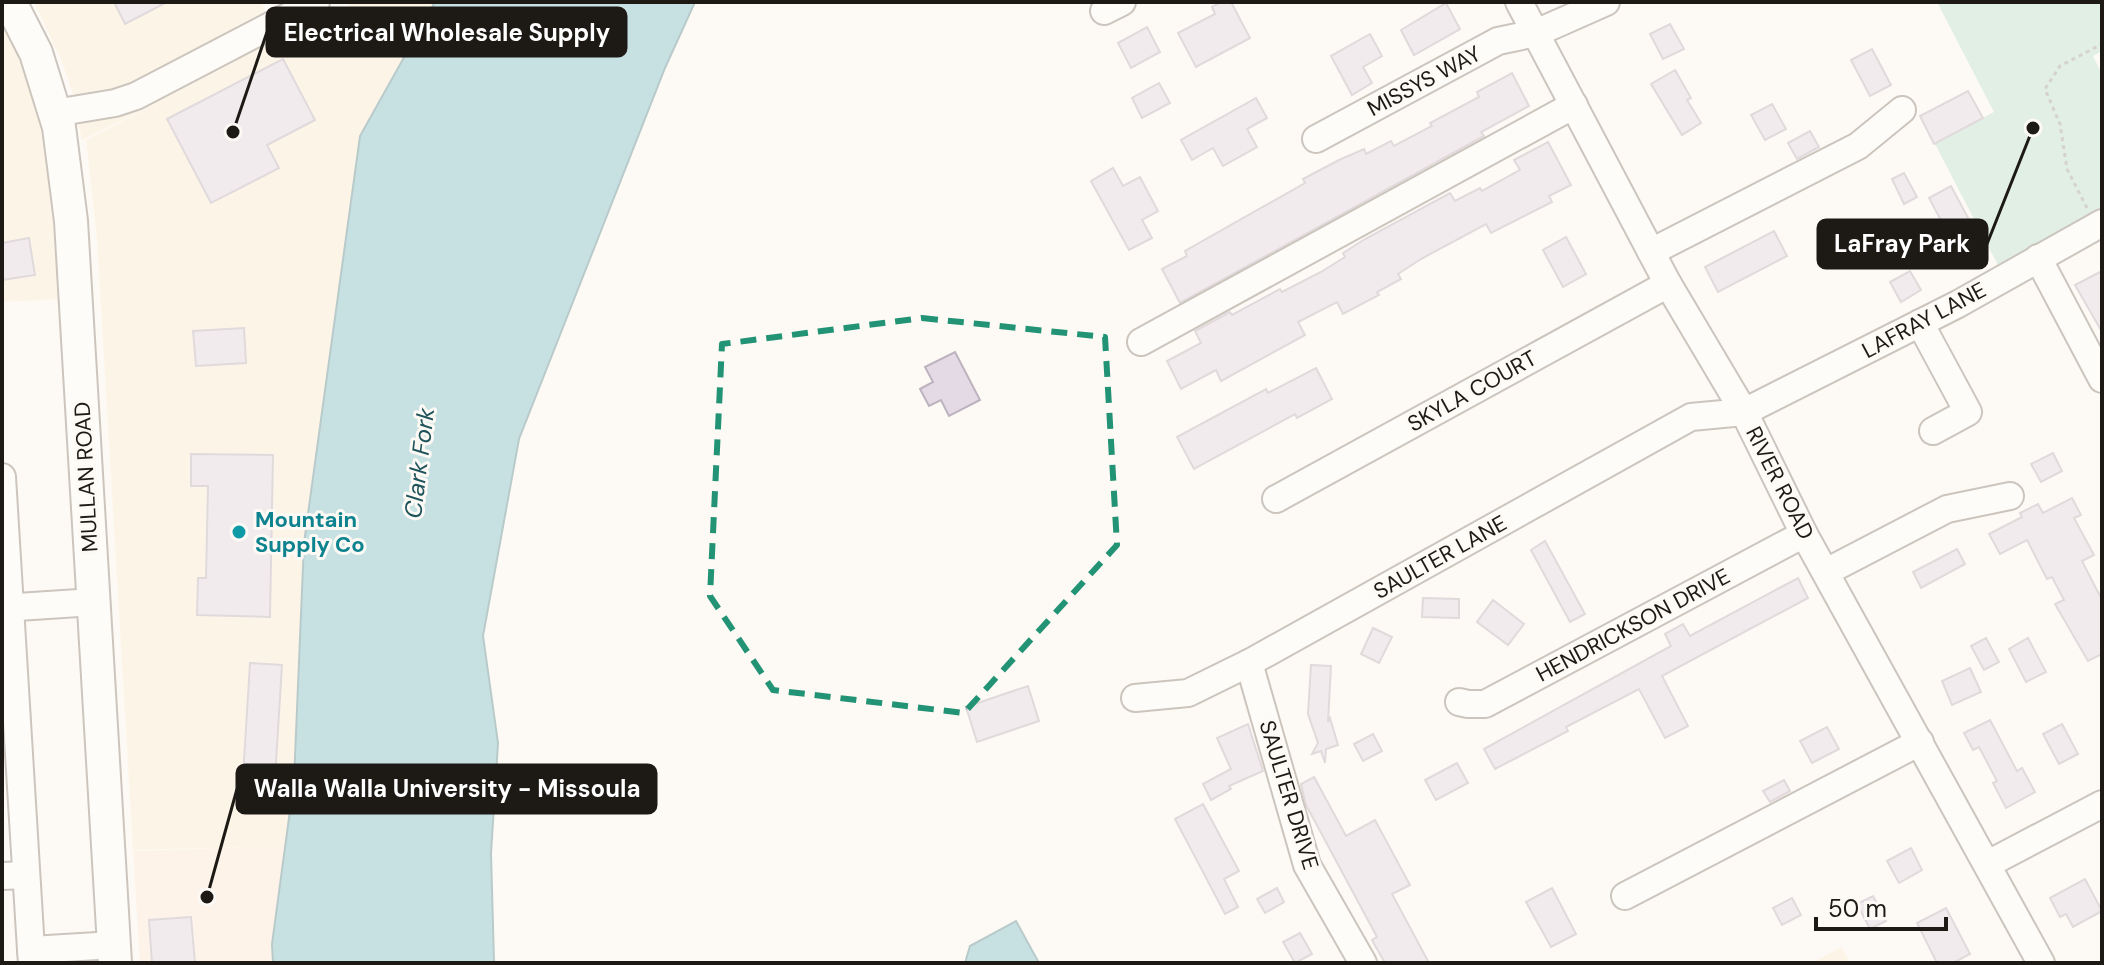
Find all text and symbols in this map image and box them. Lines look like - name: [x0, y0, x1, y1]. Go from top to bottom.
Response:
- callout: Electrical Wholesale Supply: [267, 8, 626, 56]
- text: Electrical Wholesale Supply: [284, 17, 611, 48]
- street label: MISSYS WAY: [1362, 39, 1486, 123]
- callout: LaFray Park: [1818, 220, 1987, 268]
- text: LaFray Park: [1834, 228, 1970, 259]
- street label: LAFRAY LANE: [1857, 275, 1991, 365]
- street label: SKYLA COURT: [1402, 344, 1542, 438]
- street label: MULLAN ROAD: [68, 401, 104, 553]
- water label: Clark Fork: [397, 405, 441, 520]
- street label: RIVER ROAD: [1739, 422, 1821, 544]
- place label: Mountain Supply Co: [255, 505, 365, 559]
- street label: SAULTER LANE: [1368, 508, 1512, 606]
- marker: Mountain Supply Co: [230, 523, 248, 541]
- street label: HENDRICKSON DRIVE: [1531, 562, 1735, 688]
- street label: SAULTER DRIVE: [1253, 717, 1325, 873]
- callout: Walla Walla University - Missoula: [237, 765, 656, 813]
- text: Walla Walla University - Missoula: [254, 773, 640, 804]
- scale bar: [1816, 881, 1946, 931]
- text: 50 m: [1828, 893, 1887, 924]

